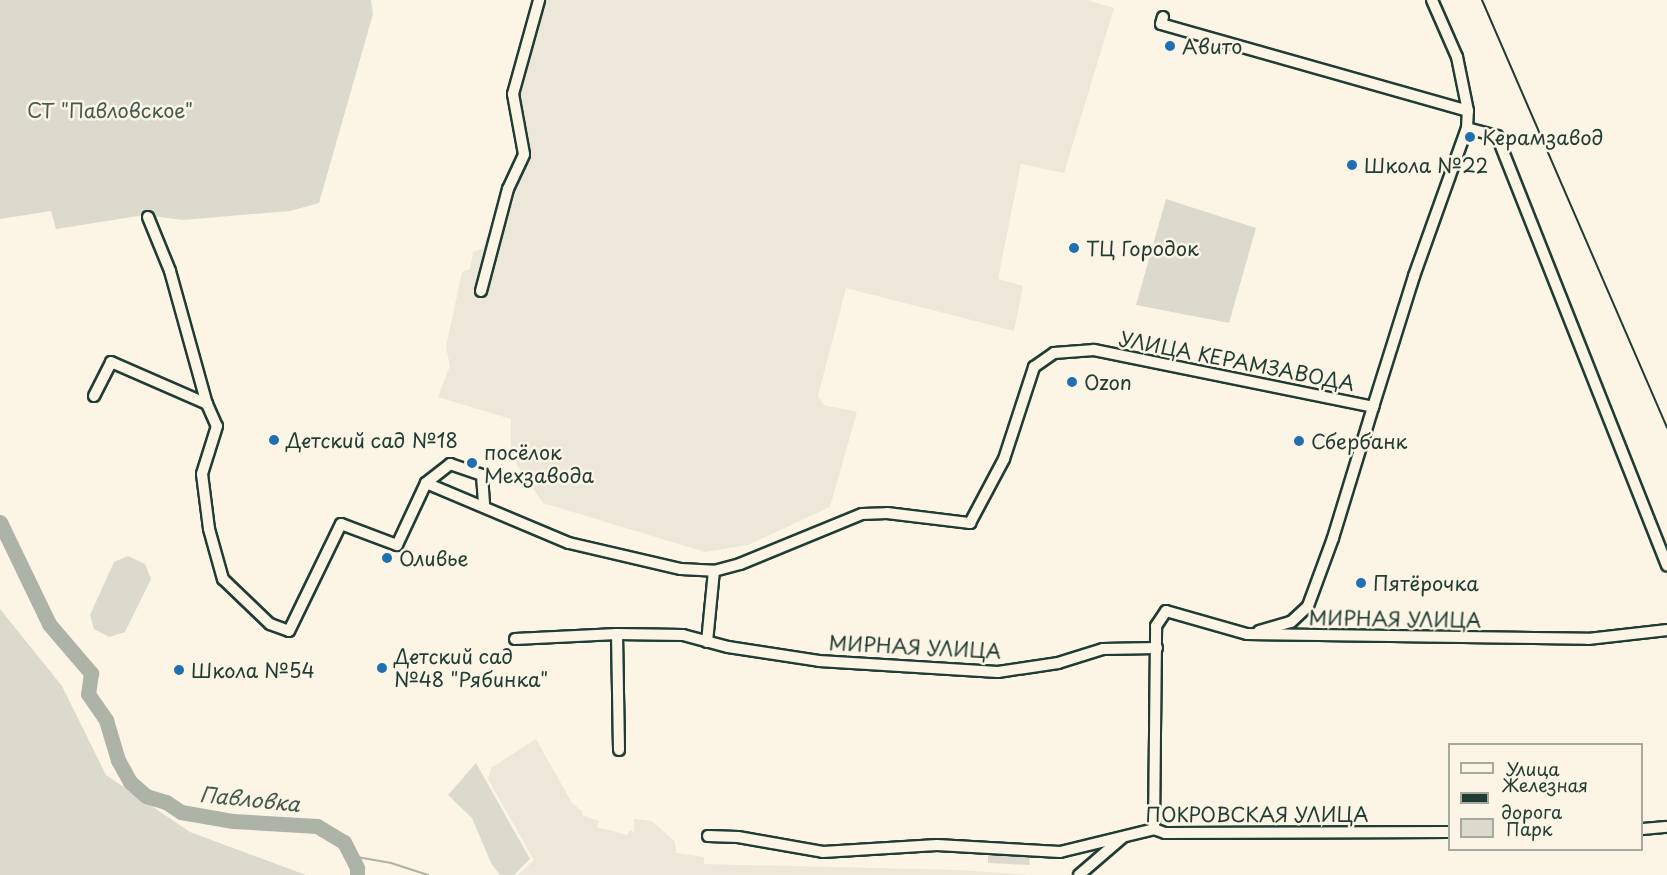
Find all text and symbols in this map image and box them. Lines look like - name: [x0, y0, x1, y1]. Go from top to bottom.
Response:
- place label: Авито: [1182, 34, 1242, 58]
- marker: Авито: [1163, 39, 1177, 53]
- park label: СТ "Павловское": [27, 98, 193, 122]
- place label: Керамзавод: [1482, 125, 1603, 149]
- marker: Керамзавод: [1463, 130, 1477, 144]
- place label: Школа №22: [1364, 153, 1489, 177]
- marker: Школа №22: [1345, 158, 1359, 172]
- place label: ТЦ Городок: [1086, 236, 1200, 260]
- marker: ТЦ Городок: [1067, 241, 1081, 255]
- street label: УЛИЦА КЕРАМЗАВОДА: [1117, 326, 1357, 396]
- place label: Ozon: [1084, 370, 1132, 394]
- marker: Ozon: [1065, 375, 1079, 389]
- place label: Детский сад №18: [286, 428, 460, 452]
- place label: Сбербанк: [1311, 429, 1407, 453]
- marker: Детский сад №18: [267, 433, 281, 447]
- marker: Сбербанк: [1292, 434, 1306, 448]
- place label: посёлок Мехзавода: [484, 440, 594, 487]
- marker: посёлок Мехзавода: [465, 456, 479, 470]
- place label: Оливье: [399, 546, 468, 570]
- marker: Оливье: [380, 551, 394, 565]
- place label: Пятёрочка: [1373, 571, 1479, 595]
- marker: Пятёрочка: [1354, 576, 1368, 590]
- street label: МИРНАЯ УЛИЦА: [1309, 605, 1481, 633]
- street label: МИРНАЯ УЛИЦА: [828, 631, 1002, 663]
- place label: Детский сад №48 "Рябинка": [394, 644, 549, 691]
- place label: Школа №54: [191, 658, 315, 682]
- marker: Детский сад №48 "Рябинка": [375, 661, 389, 675]
- marker: Школа №54: [172, 663, 186, 677]
- legend: [1448, 743, 1643, 851]
- text: Улица: [1506, 755, 1560, 782]
- text: Железная дорога: [1501, 771, 1588, 825]
- water label: Павловка: [199, 780, 301, 816]
- street label: ПОКРОВСКАЯ УЛИЦА: [1146, 802, 1368, 826]
- text: Парк: [1506, 815, 1552, 842]

